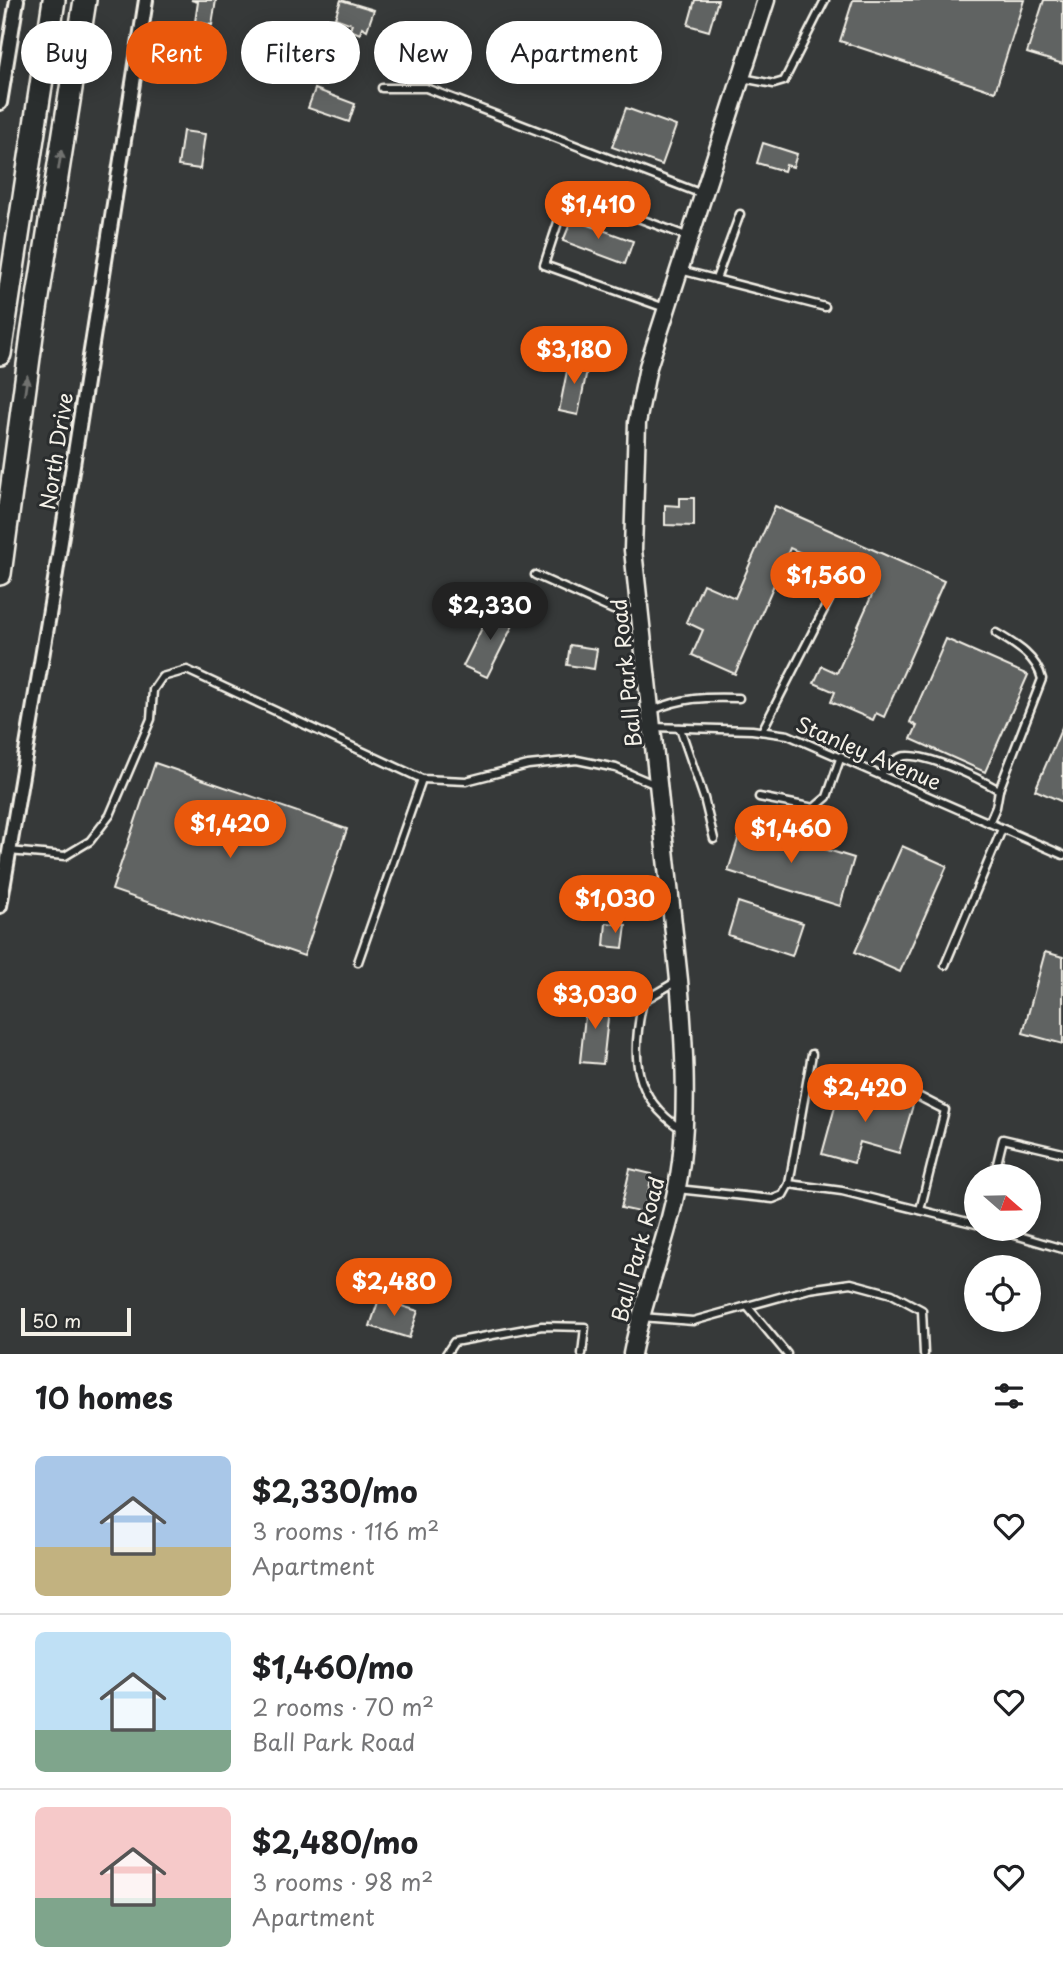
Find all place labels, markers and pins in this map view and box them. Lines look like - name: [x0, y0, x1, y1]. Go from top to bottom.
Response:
- pin: $1,410: [541, 182, 655, 241]
- pin: $3,180: [517, 326, 631, 386]
- pin: $1,560: [769, 552, 883, 612]
- pin: $2,330: [433, 582, 547, 642]
- pin: $1,420: [173, 800, 287, 860]
- pin: $1,460: [734, 806, 848, 865]
- pin: $1,030: [558, 876, 672, 935]
- pin: $3,030: [538, 972, 652, 1031]
- pin: $2,420: [808, 1064, 922, 1124]
- pin: $2,480: [337, 1258, 451, 1318]

